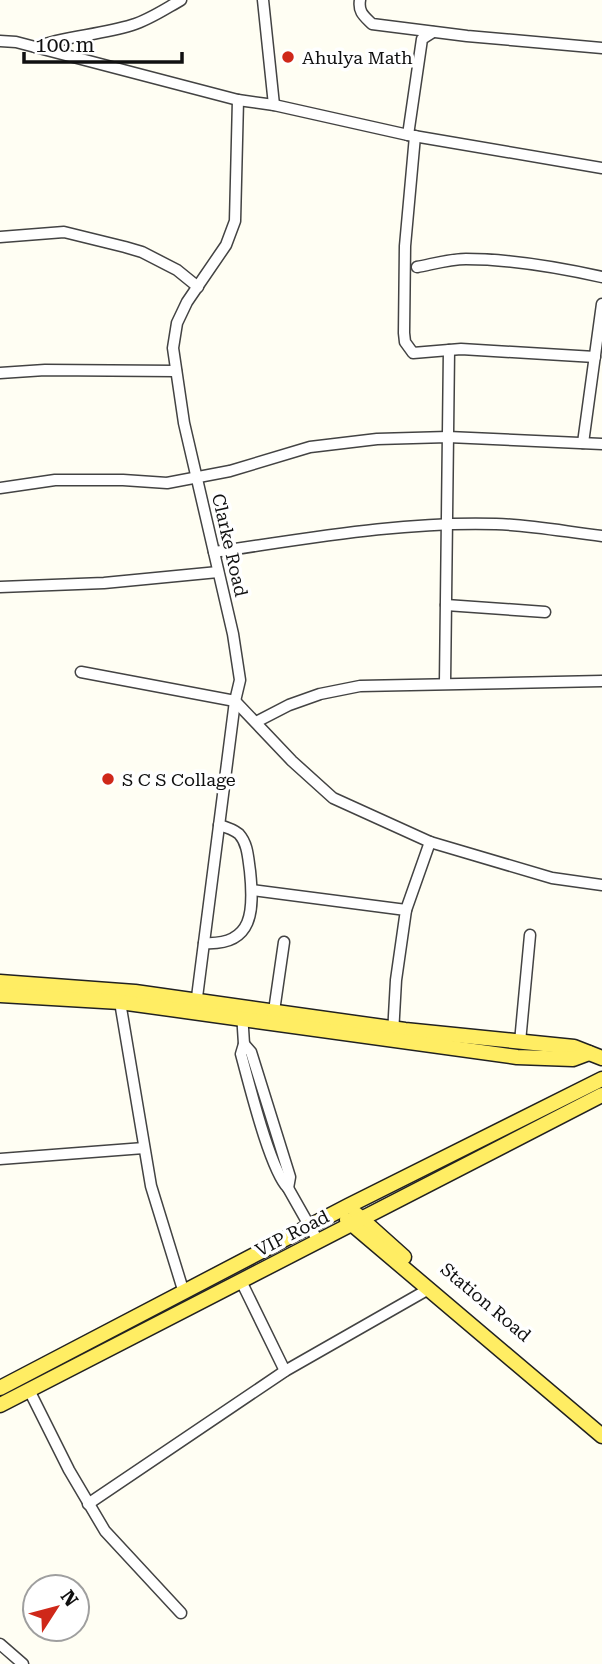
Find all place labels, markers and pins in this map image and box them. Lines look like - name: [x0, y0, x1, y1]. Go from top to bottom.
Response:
- place label: Ahulya Math: [302, 47, 413, 68]
- marker: Ahulya Math: [280, 49, 296, 65]
- place label: S C S Collage: [122, 769, 236, 790]
- marker: S C S Collage: [100, 771, 116, 787]

